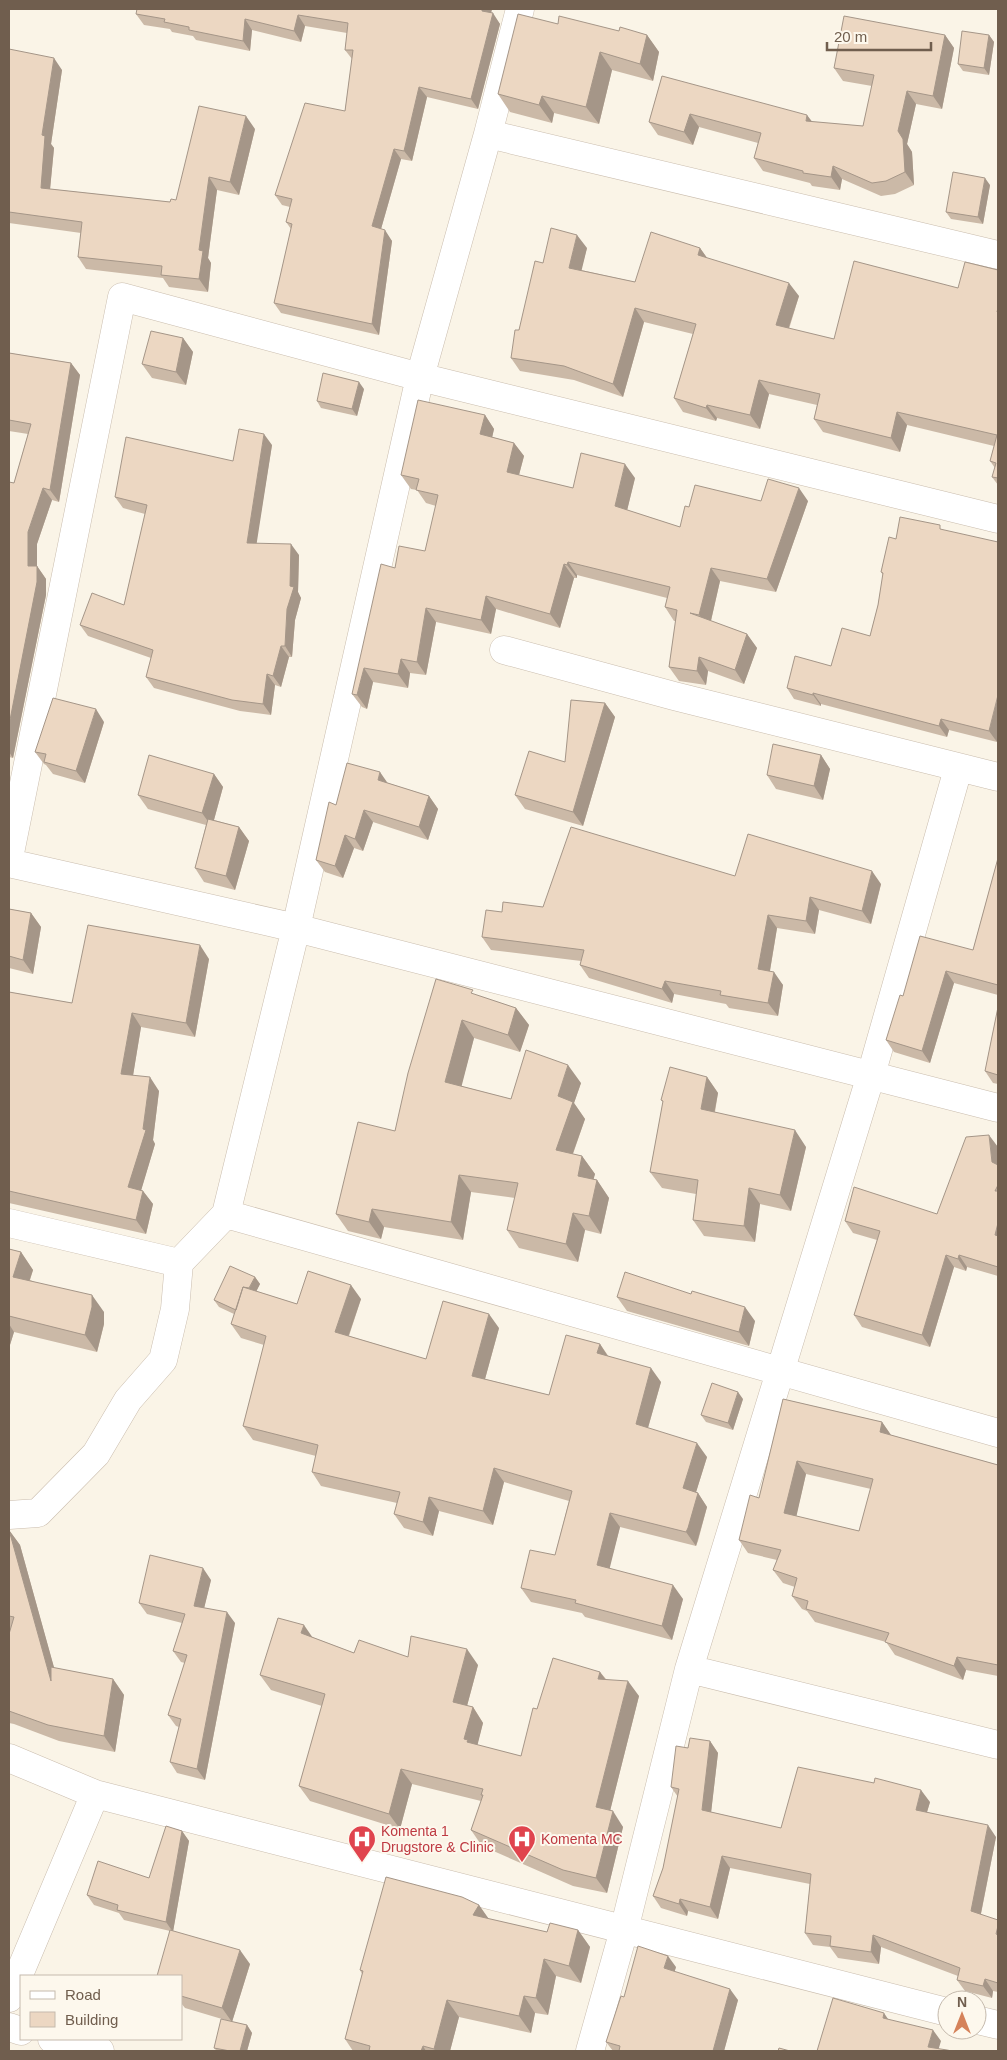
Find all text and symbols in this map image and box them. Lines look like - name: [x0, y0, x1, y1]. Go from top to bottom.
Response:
- scale bar: [827, 20, 931, 52]
- text: 20 m: [834, 28, 867, 45]
- place label: Komenta 1 Drugstore & Clinic: [381, 1823, 494, 1855]
- hospital icon: Komenta 1 Drugstore & Clinic: [347, 1824, 377, 1863]
- hospital icon: Komenta MC: [507, 1824, 537, 1863]
- place label: Komenta MC: [541, 1831, 623, 1847]
- legend: [20, 1975, 182, 2040]
- text: Road: [65, 1986, 101, 2003]
- north arrow: [937, 1990, 987, 2040]
- text: N: [957, 1994, 967, 2010]
- text: Building: [65, 2011, 118, 2028]

